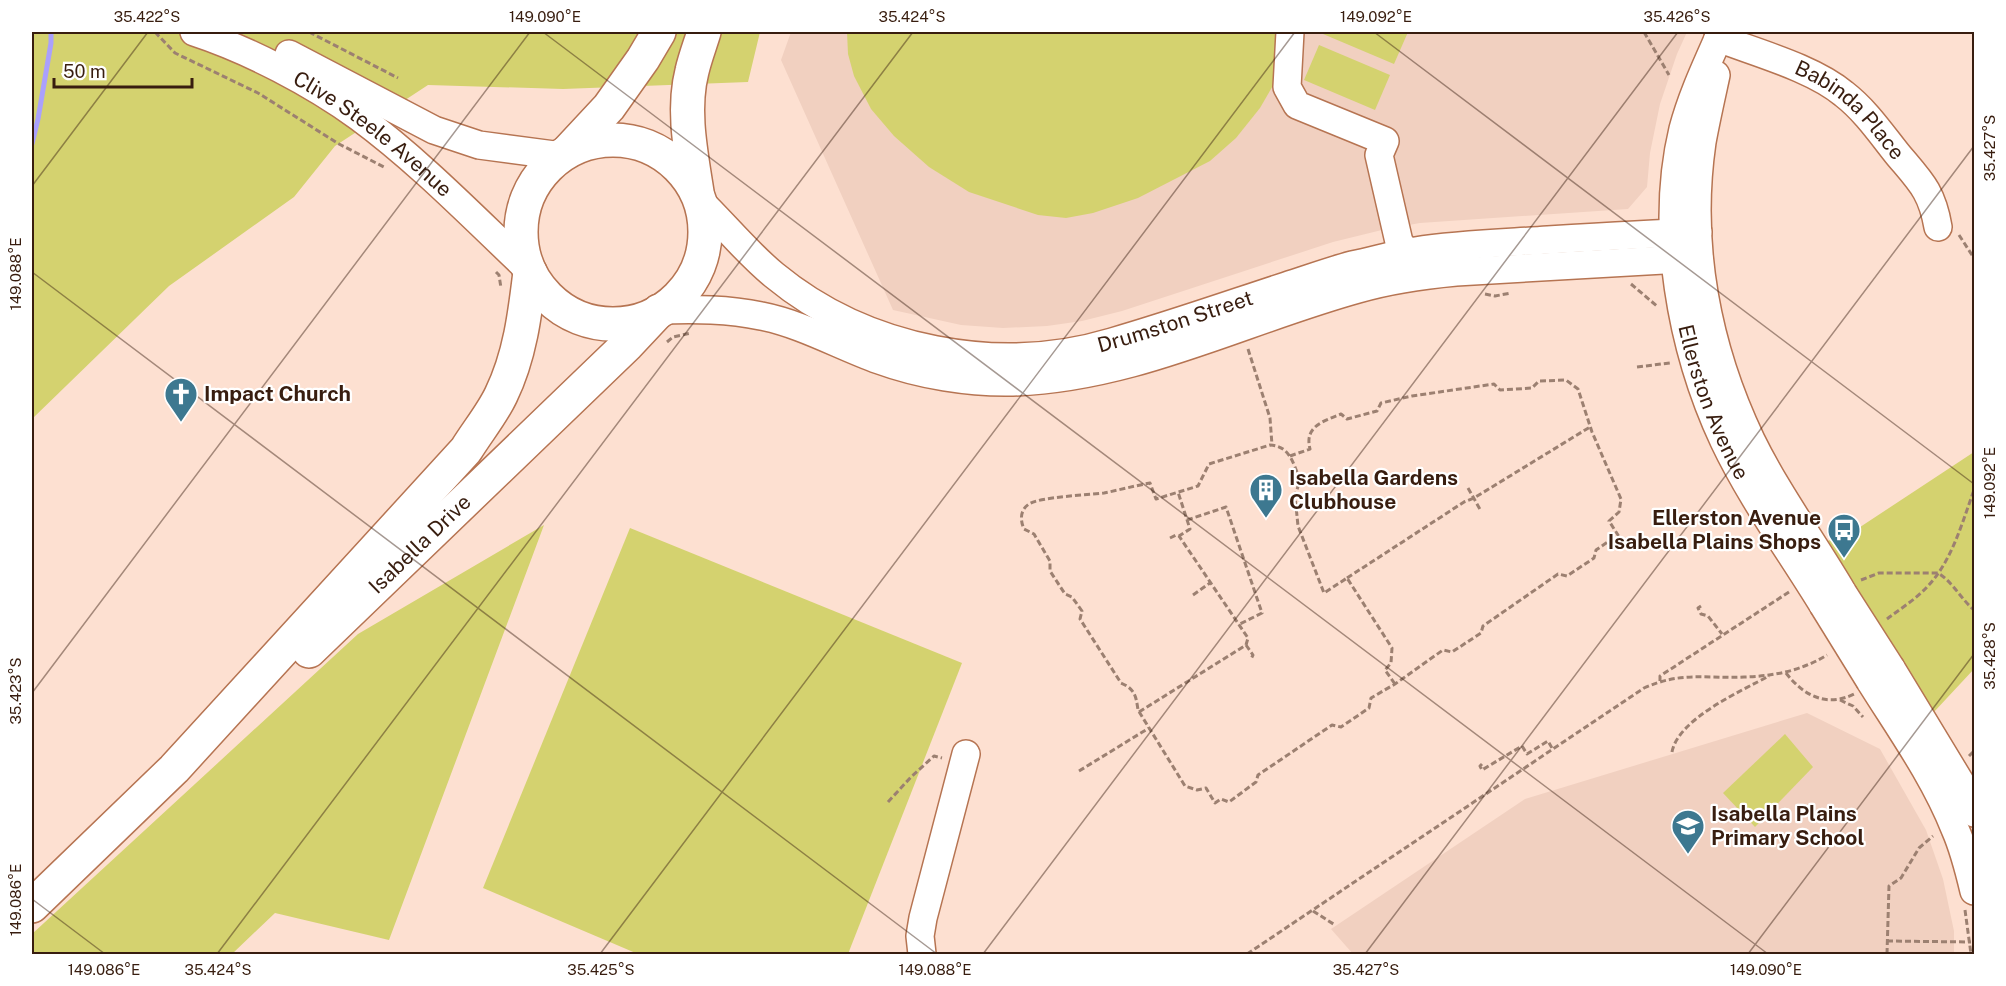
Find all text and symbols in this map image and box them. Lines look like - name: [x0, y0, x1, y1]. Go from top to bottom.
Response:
- text: 35.422°S: [114, 8, 180, 25]
- text: 149.090°E: [509, 8, 581, 25]
- text: 35.424°S: [878, 8, 946, 25]
- text: 149.092°E: [1340, 8, 1412, 25]
- text: 35.426°S: [1643, 8, 1711, 25]
- scale bar: [54, 51, 192, 89]
- street label: Babinda Place: [1791, 55, 1910, 164]
- text: 50 m: [63, 61, 106, 82]
- street label: Clive Steele Avenue: [289, 65, 457, 202]
- text: 35.427°S: [1981, 115, 1998, 181]
- text: 149.088°E: [7, 238, 24, 310]
- street label: Drumston Street: [1094, 285, 1256, 358]
- street label: Ellerston Avenue: [1673, 322, 1755, 484]
- church icon: Impact Church: [163, 376, 199, 423]
- place label: Impact Church: [204, 381, 351, 406]
- text: 149.092°E: [1981, 447, 1998, 519]
- place label: Isabella Gardens Clubhouse: [1289, 465, 1458, 514]
- building icon: Isabella Gardens Clubhouse: [1248, 472, 1284, 519]
- street label: Isabella Drive: [363, 489, 476, 599]
- place label: Ellerston Avenue Isabella Plains Shops: [1608, 505, 1821, 554]
- bus stop icon: Ellerston Avenue Isabella Plains Shops: [1826, 512, 1862, 559]
- text: 35.428°S: [1981, 622, 1998, 690]
- text: 35.423°S: [7, 657, 24, 725]
- place label: Isabella Plains Primary School: [1711, 801, 1864, 850]
- school or university icon: Isabella Plains Primary School: [1670, 808, 1706, 855]
- text: 149.086°E: [7, 864, 24, 936]
- text: 149.086°E: [68, 961, 140, 978]
- text: 35.424°S: [184, 961, 252, 978]
- text: 35.425°S: [567, 961, 635, 978]
- text: 149.088°E: [899, 961, 971, 978]
- text: 35.427°S: [1333, 961, 1399, 978]
- text: 149.090°E: [1730, 961, 1802, 978]

